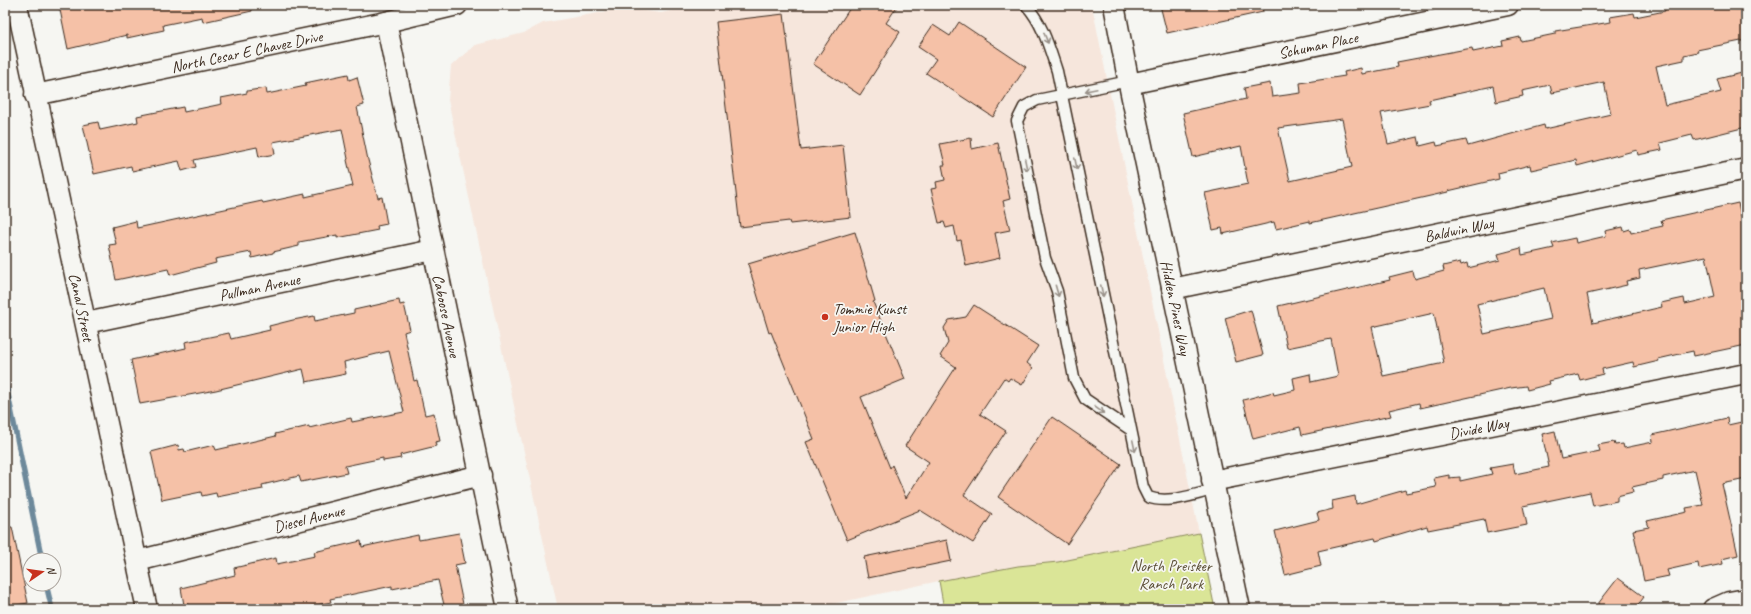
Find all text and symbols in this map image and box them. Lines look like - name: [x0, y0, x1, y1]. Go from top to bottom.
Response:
- street label: North Cesar E Chavez Drive: [169, 26, 326, 77]
- street label: Schuman Place: [1277, 27, 1361, 64]
- one-way arrow: [1043, 31, 1050, 43]
- one-way arrow: [1085, 86, 1098, 94]
- one-way arrow: [1072, 157, 1080, 170]
- one-way arrow: [1022, 158, 1030, 171]
- street label: Baldwin Way: [1423, 213, 1497, 247]
- street label: Hidden Pines Way: [1156, 258, 1195, 359]
- street label: Pullman Avenue: [217, 269, 303, 306]
- street label: Canal Street: [64, 271, 98, 345]
- street label: Caboose Avenue: [428, 273, 465, 361]
- one-way arrow: [1099, 284, 1107, 297]
- one-way arrow: [1053, 285, 1061, 298]
- place label: Tommie Kunst Junior High: [832, 299, 908, 337]
- marker: Tommie Kunst Junior High: [820, 312, 830, 322]
- one-way arrow: [1093, 405, 1104, 414]
- street label: Divide Way: [1447, 413, 1512, 444]
- one-way arrow: [1131, 439, 1139, 452]
- street label: Diesel Avenue: [272, 500, 348, 537]
- north arrow: [22, 552, 62, 592]
- park label: North Preisker Ranch Park: [1131, 556, 1214, 594]
- text: N: [44, 565, 60, 577]

